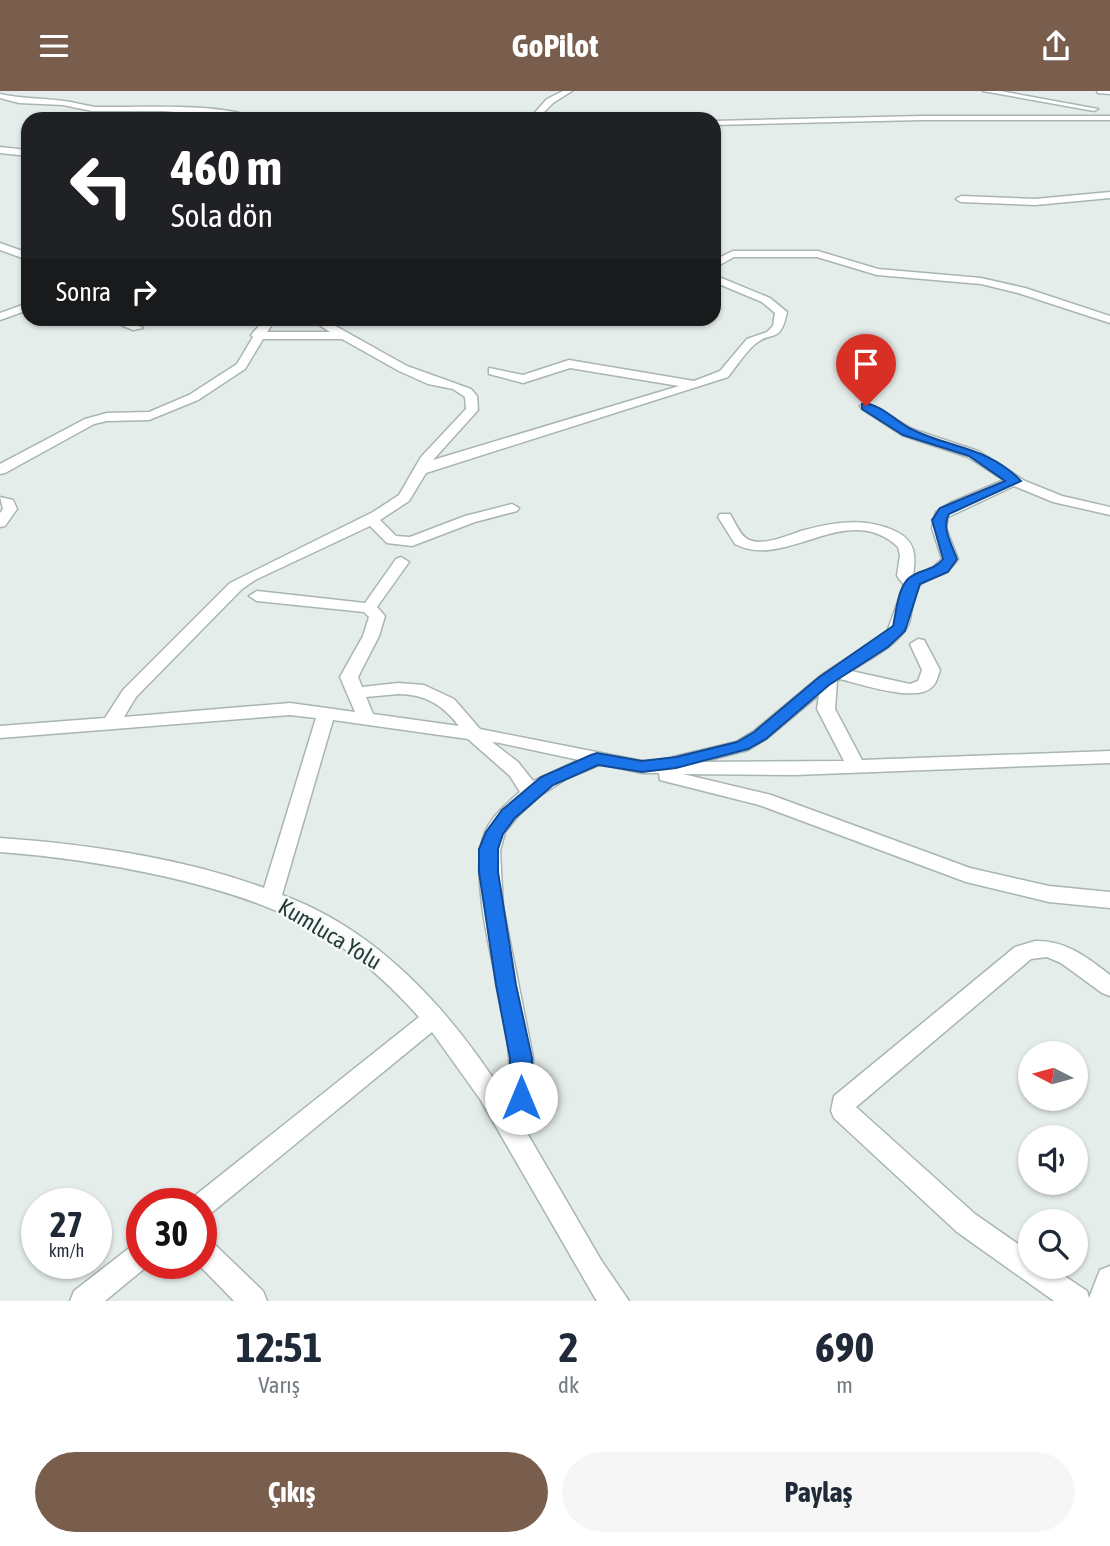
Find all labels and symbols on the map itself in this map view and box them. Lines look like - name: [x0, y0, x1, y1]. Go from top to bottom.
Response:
- pin: [836, 334, 896, 406]
- street label: Kumluca Yolu: [274, 893, 386, 975]
- north arrow: [1018, 1041, 1088, 1111]
- position arrow: [484, 1061, 558, 1135]
- speed limit sign: 30: [126, 1188, 217, 1279]

